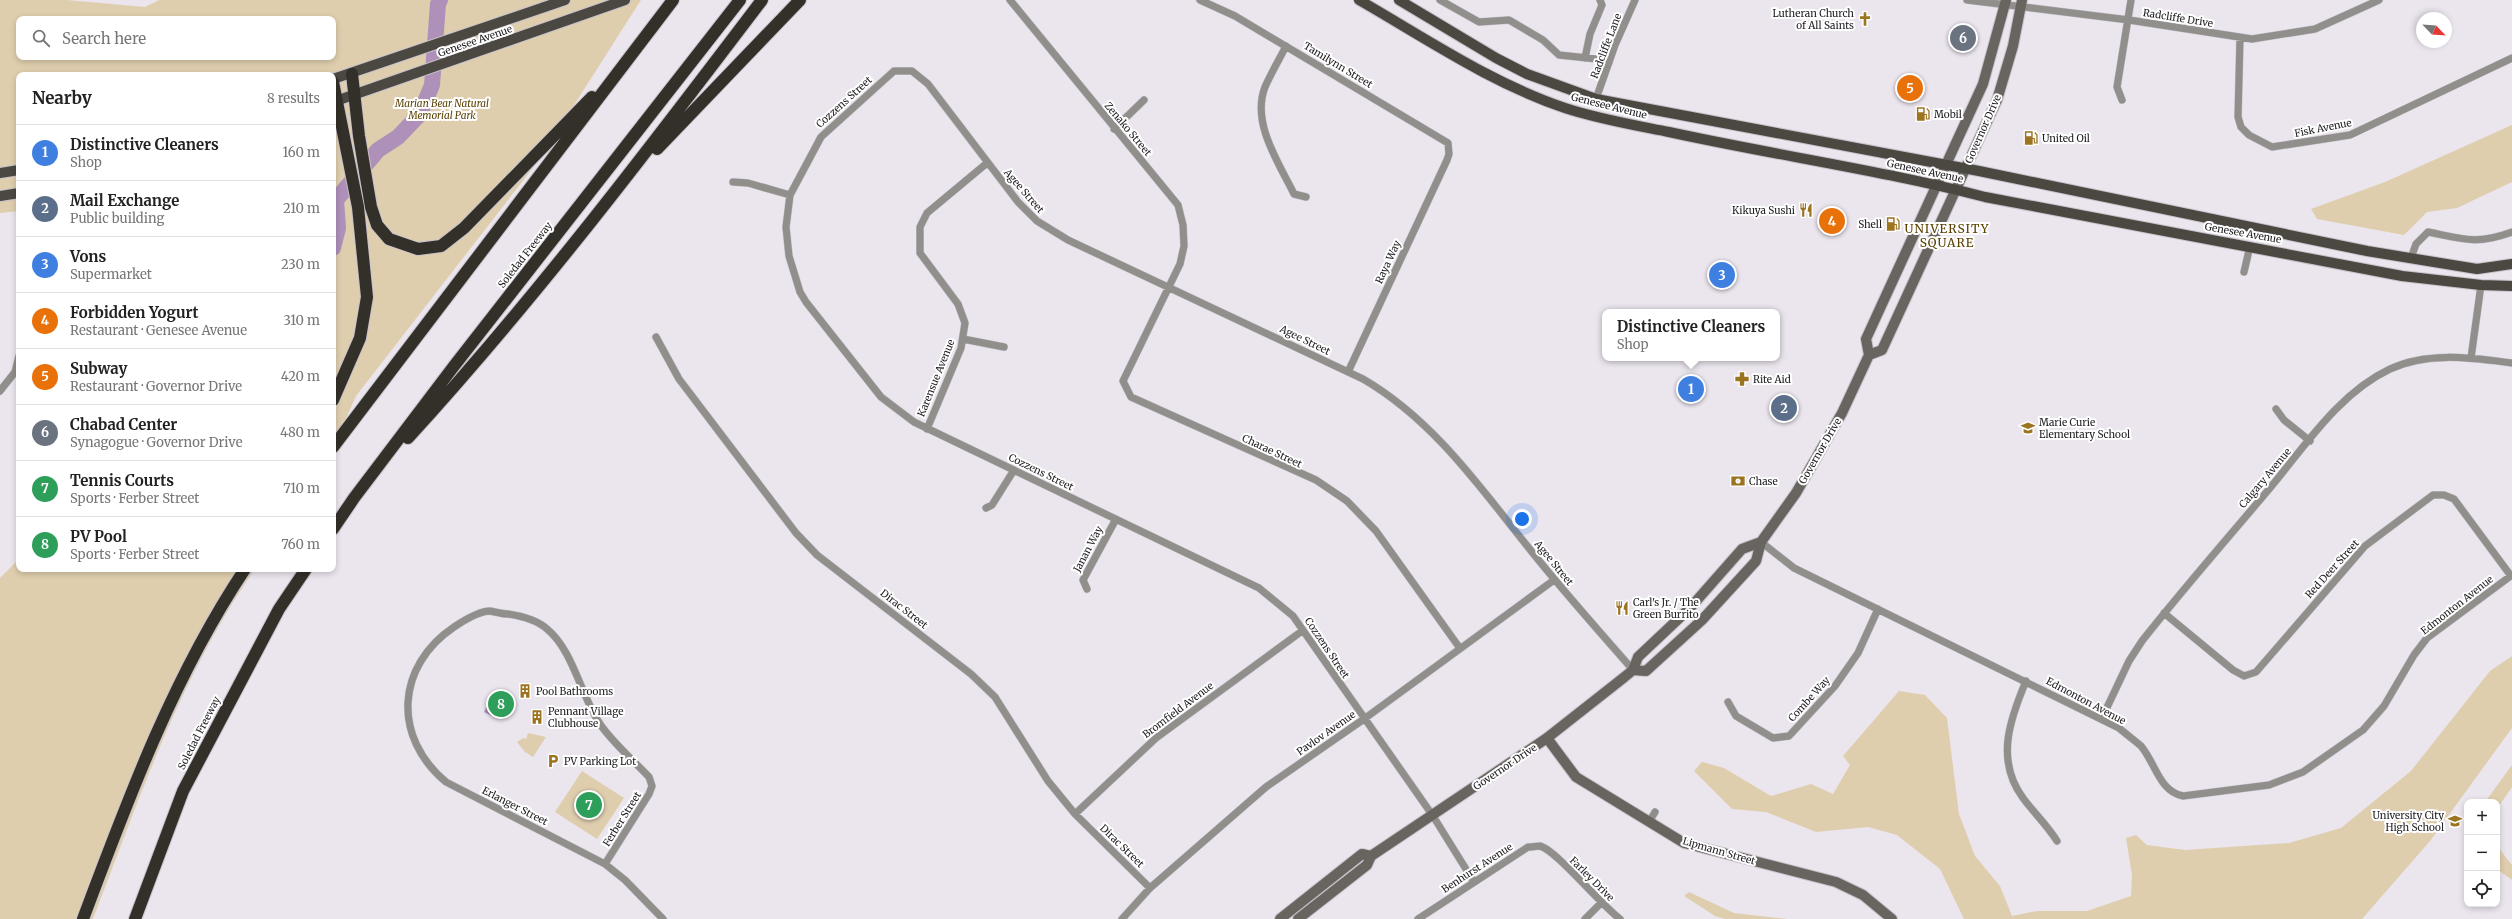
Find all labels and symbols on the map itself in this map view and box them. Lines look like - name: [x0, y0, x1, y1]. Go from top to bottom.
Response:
- street label: Radcliffe Drive: [2142, 6, 2214, 30]
- place label: Lutheran Church of All Saints: [1773, 7, 1854, 32]
- church icon: Lutheran Church of All Saints: [1857, 11, 1873, 27]
- street label: Radcliffe Lane: [1588, 12, 1624, 80]
- north arrow: [2416, 12, 2452, 48]
- street label: Genesee Avenue: [436, 22, 514, 60]
- pin: 6: [1950, 23, 1976, 53]
- street label: Tamilynn Street: [1301, 39, 1375, 91]
- street label: Cozzens Street: [813, 73, 875, 131]
- pin: 5: [1897, 73, 1923, 103]
- street label: Genesee Avenue: [1570, 90, 1648, 122]
- street label: Governor Drive: [1962, 93, 2004, 165]
- park label: Marian Bear Natural Memorial Park: [394, 97, 489, 122]
- street label: Zenako Street: [1102, 99, 1154, 159]
- fuel station icon: Mobil: [1915, 106, 1931, 122]
- place label: Mobil: [1934, 108, 1962, 121]
- street label: Fisk Avenue: [2293, 116, 2353, 140]
- fuel station icon: United Oil: [2023, 130, 2039, 146]
- place label: United Oil: [2042, 132, 2090, 145]
- street label: Genesee Avenue: [1886, 157, 1964, 185]
- street label: Agee Street: [1001, 165, 1047, 216]
- restaurant icon: Kikuya Sushi: [1798, 202, 1814, 218]
- place label: Kikuya Sushi: [1732, 204, 1795, 217]
- pin: 4: [1819, 206, 1845, 236]
- fuel station icon: Shell: [1885, 216, 1901, 232]
- place label: Shell: [1858, 218, 1882, 231]
- street label: Soledad Freeway: [495, 219, 555, 291]
- street label: Genesee Avenue: [2204, 220, 2282, 246]
- district label: UNIVERSITY SQUARE: [1905, 221, 1989, 250]
- street label: Raya Way: [1372, 238, 1404, 286]
- pin: 3: [1709, 260, 1735, 290]
- street label: Agee Street: [1277, 322, 1332, 358]
- street label: Karensue Avenue: [915, 337, 957, 419]
- pharmacy icon: Rite Aid: [1734, 371, 1750, 387]
- place label: Rite Aid: [1753, 373, 1791, 386]
- pin: 1: [1678, 374, 1704, 404]
- pin: 2: [1771, 393, 1797, 423]
- street label: Governor Drive: [1796, 416, 1844, 486]
- place label: Marie Curie Elementary School: [2039, 416, 2130, 441]
- school or university icon: Marie Curie Elementary School: [2020, 420, 2036, 436]
- street label: Charae Street: [1240, 431, 1304, 471]
- street label: Calgary Avenue: [2236, 445, 2294, 511]
- street label: Cozzens Street: [1006, 451, 1076, 493]
- bank icon: Chase: [1730, 473, 1746, 489]
- place label: Chase: [1749, 475, 1778, 488]
- your location: [1512, 509, 1532, 529]
- street label: Janan Way: [1070, 524, 1106, 575]
- street label: Agee Street: [1531, 537, 1576, 588]
- street label: Red Deer Street: [2302, 537, 2362, 601]
- street label: Edmonton Avenue: [2418, 573, 2496, 637]
- street label: Dirac Street: [878, 586, 930, 632]
- place label: Carl's Jr. / The Green Burrito: [1633, 596, 1699, 621]
- restaurant icon: Carl's Jr. / The Green Burrito: [1614, 600, 1630, 616]
- street label: Cozzens Street: [1302, 615, 1352, 681]
- street label: Combe Way: [1785, 674, 1833, 724]
- street label: Edmonton Avenue: [2044, 675, 2128, 727]
- street label: Bromfield Avenue: [1140, 679, 1216, 741]
- building icon: Pool Bathrooms: [517, 683, 533, 699]
- place label: Pool Bathrooms: [536, 685, 613, 698]
- pin: 8: [488, 689, 514, 719]
- street label: Soledad Freeway: [175, 694, 223, 772]
- place label: Pennant Village Clubhouse: [548, 705, 623, 730]
- street label: Pavlov Avenue: [1294, 708, 1358, 758]
- building icon: Pennant Village Clubhouse: [529, 709, 545, 725]
- street label: Governor Drive: [1471, 741, 1539, 793]
- parking icon: PV Parking Lot: [545, 753, 561, 769]
- place label: PV Parking Lot: [564, 755, 636, 768]
- street label: Erlanger Street: [480, 784, 550, 828]
- street label: Ferber Street: [600, 789, 644, 849]
- pin: 7: [576, 790, 602, 820]
- place label: University City High School: [2373, 809, 2444, 834]
- school or university icon: University City High School: [2447, 813, 2463, 829]
- street label: Dirac Street: [1097, 822, 1147, 870]
- street label: Lipmann Street: [1681, 834, 1757, 868]
- street label: Benhurst Avenue: [1439, 840, 1515, 896]
- street label: Farley Drive: [1567, 854, 1617, 904]

